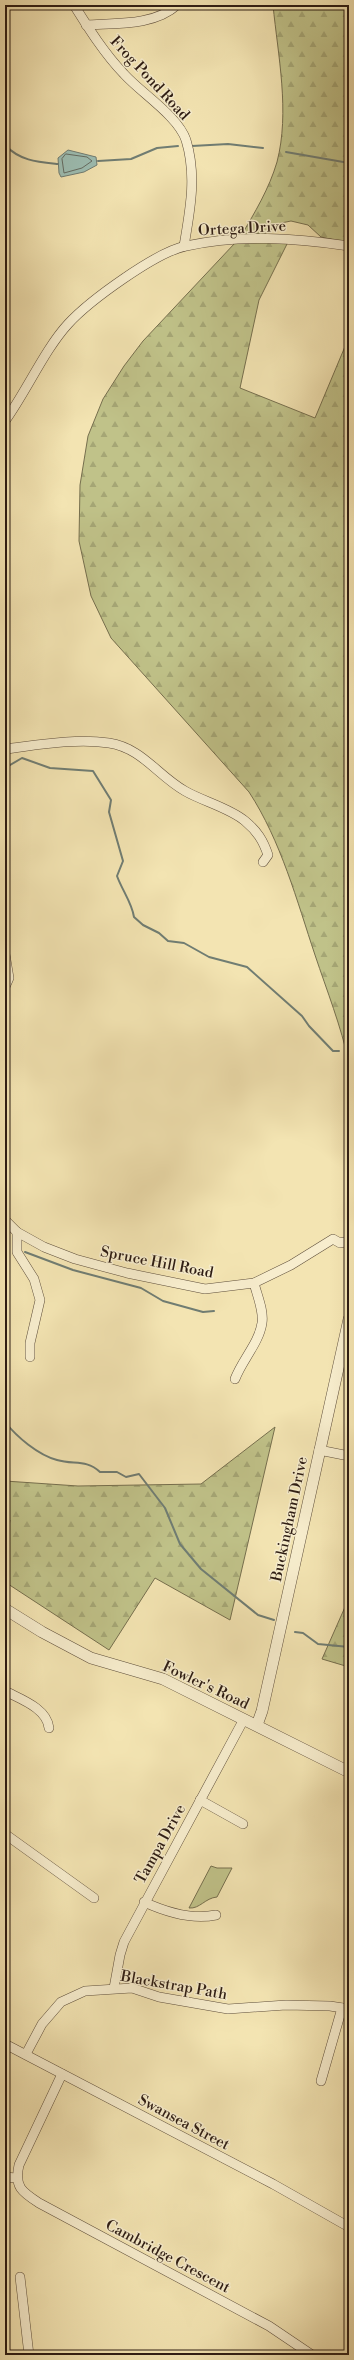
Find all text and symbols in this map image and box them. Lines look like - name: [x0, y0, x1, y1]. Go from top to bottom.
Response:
- street label: Frog Pond Road: [106, 32, 194, 125]
- street label: Ortega Drive: [198, 217, 286, 240]
- street label: Spruce Hill Road: [99, 1242, 215, 1283]
- street label: Buckingham Drive: [267, 1455, 312, 1584]
- street label: Fowler's Road: [159, 1657, 253, 1714]
- street label: Tampa Drive: [131, 1801, 190, 1887]
- street label: Blackstrap Path: [118, 1967, 229, 2004]
- street label: Swansea Street: [135, 2090, 233, 2155]
- street label: Cambridge Crescent: [102, 2216, 234, 2298]

